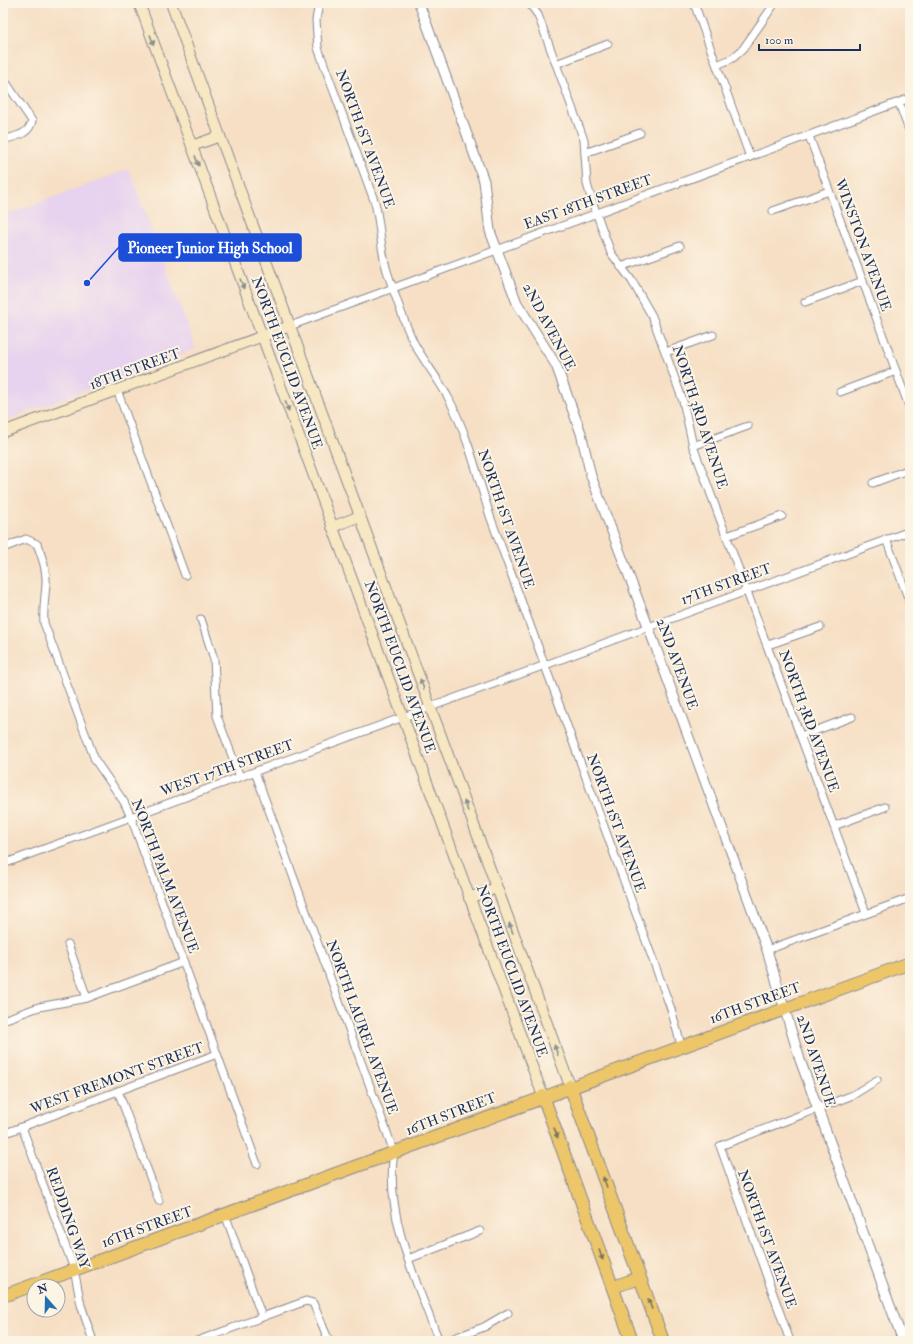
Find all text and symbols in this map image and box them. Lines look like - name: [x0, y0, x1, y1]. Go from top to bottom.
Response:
- scale bar: [759, 26, 860, 52]
- text: 100 m: [765, 33, 794, 48]
- one-way arrow: [149, 34, 155, 46]
- street label: NORTH 1ST AVENUE: [332, 67, 398, 211]
- one-way arrow: [195, 156, 201, 168]
- street label: EAST 18TH STREET: [522, 171, 655, 233]
- street label: WINSTON AVENUE: [831, 176, 895, 314]
- callout: Pioneer Junior High School: [119, 234, 301, 261]
- text: Pioneer Junior High School: [127, 239, 293, 259]
- street label: NORTH EUCLID AVENUE: [248, 274, 326, 452]
- one-way arrow: [239, 278, 245, 290]
- street label: 2ND AVENUE: [519, 280, 579, 374]
- street label: NORTH 3RD AVENUE: [669, 343, 731, 491]
- street label: 18TH STREET: [87, 345, 183, 393]
- one-way arrow: [284, 400, 290, 412]
- street label: NORTH 1ST AVENUE: [474, 447, 538, 591]
- street label: 17TH STREET: [678, 560, 774, 608]
- street label: NORTH EUCLID AVENUE: [361, 578, 439, 756]
- street label: 2ND AVENUE: [653, 616, 701, 712]
- street label: NORTH 3RD AVENUE: [775, 648, 843, 794]
- one-way arrow: [418, 677, 424, 689]
- street label: WEST 17TH STREET: [157, 736, 296, 800]
- street label: NORTH 1ST AVENUE: [583, 751, 649, 895]
- street label: NORTH PALM AVENUE: [128, 796, 202, 956]
- one-way arrow: [463, 800, 469, 812]
- street label: NORTH EUCLID AVENUE: [473, 882, 551, 1060]
- one-way arrow: [508, 922, 514, 934]
- street label: NORTH LAUREL AVENUE: [322, 937, 402, 1117]
- street label: 16TH STREET: [707, 978, 803, 1027]
- street label: 2ND AVENUE: [793, 1013, 839, 1109]
- street label: WEST FREMONT STREET: [27, 1038, 207, 1118]
- one-way arrow: [553, 1044, 559, 1056]
- street label: 16TH STREET: [403, 1089, 499, 1139]
- one-way arrow: [554, 1127, 560, 1139]
- street label: REDDING WAY: [43, 1165, 94, 1272]
- street label: NORTH 1ST AVENUE: [734, 1167, 800, 1311]
- one-way arrow: [602, 1176, 608, 1188]
- street label: 16TH STREET: [99, 1202, 195, 1251]
- one-way arrow: [598, 1249, 604, 1261]
- north arrow: [26, 1278, 66, 1318]
- text: N: [35, 1281, 51, 1297]
- one-way arrow: [646, 1298, 652, 1310]

